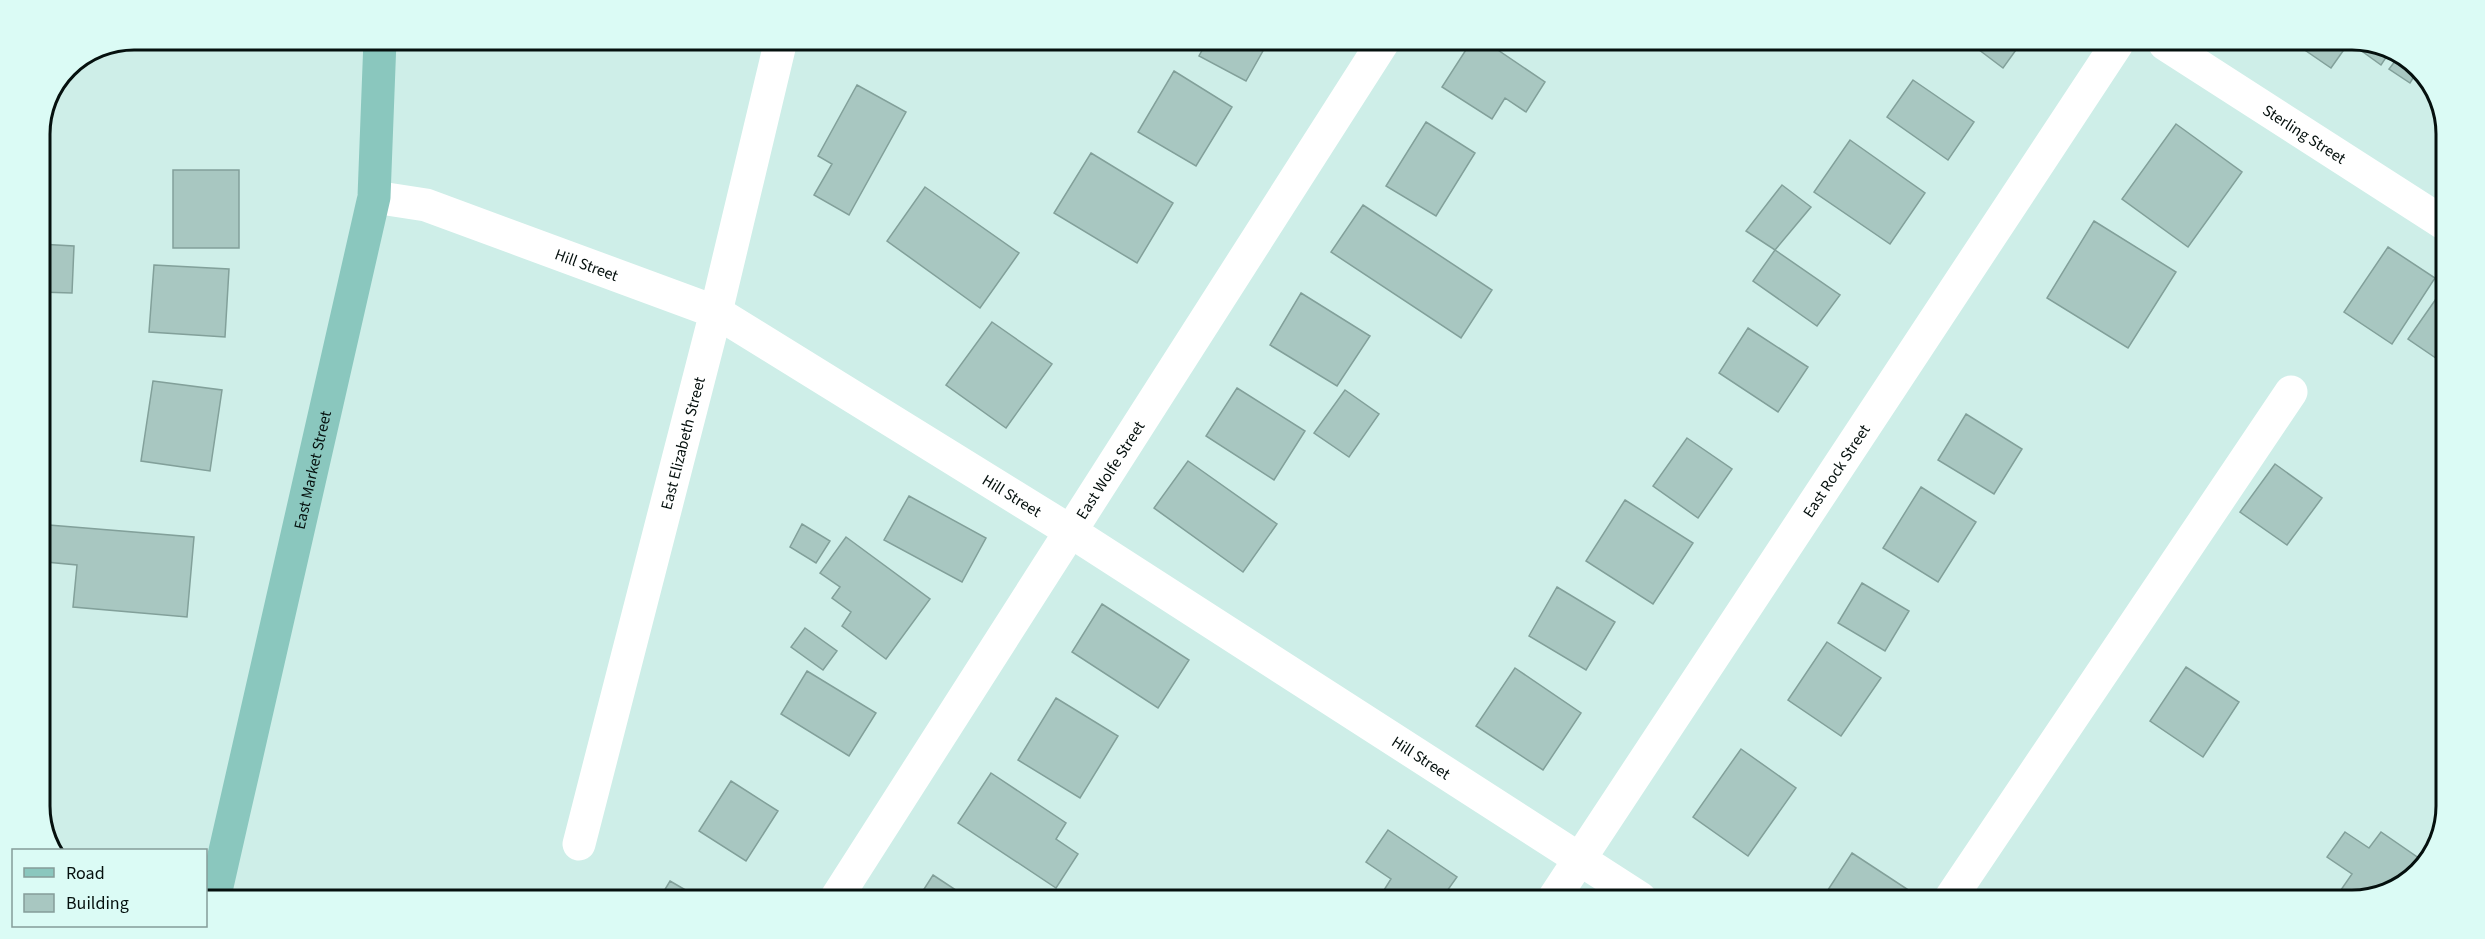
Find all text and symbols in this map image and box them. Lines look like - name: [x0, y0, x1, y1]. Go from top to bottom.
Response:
- street label: Sterling Street: [2258, 100, 2351, 170]
- street label: Hill Street: [552, 244, 622, 287]
- street label: East Elizabeth Street: [656, 374, 711, 512]
- street label: East Market Street: [289, 408, 337, 532]
- street label: East Wolfe Street: [1071, 416, 1151, 524]
- street label: East Rock Street: [1798, 420, 1876, 522]
- street label: Hill Street: [978, 469, 1046, 523]
- street label: Hill Street: [1387, 731, 1455, 786]
- legend: [12, 849, 207, 927]
- text: Road: [66, 861, 105, 886]
- text: Building: [66, 891, 129, 916]

